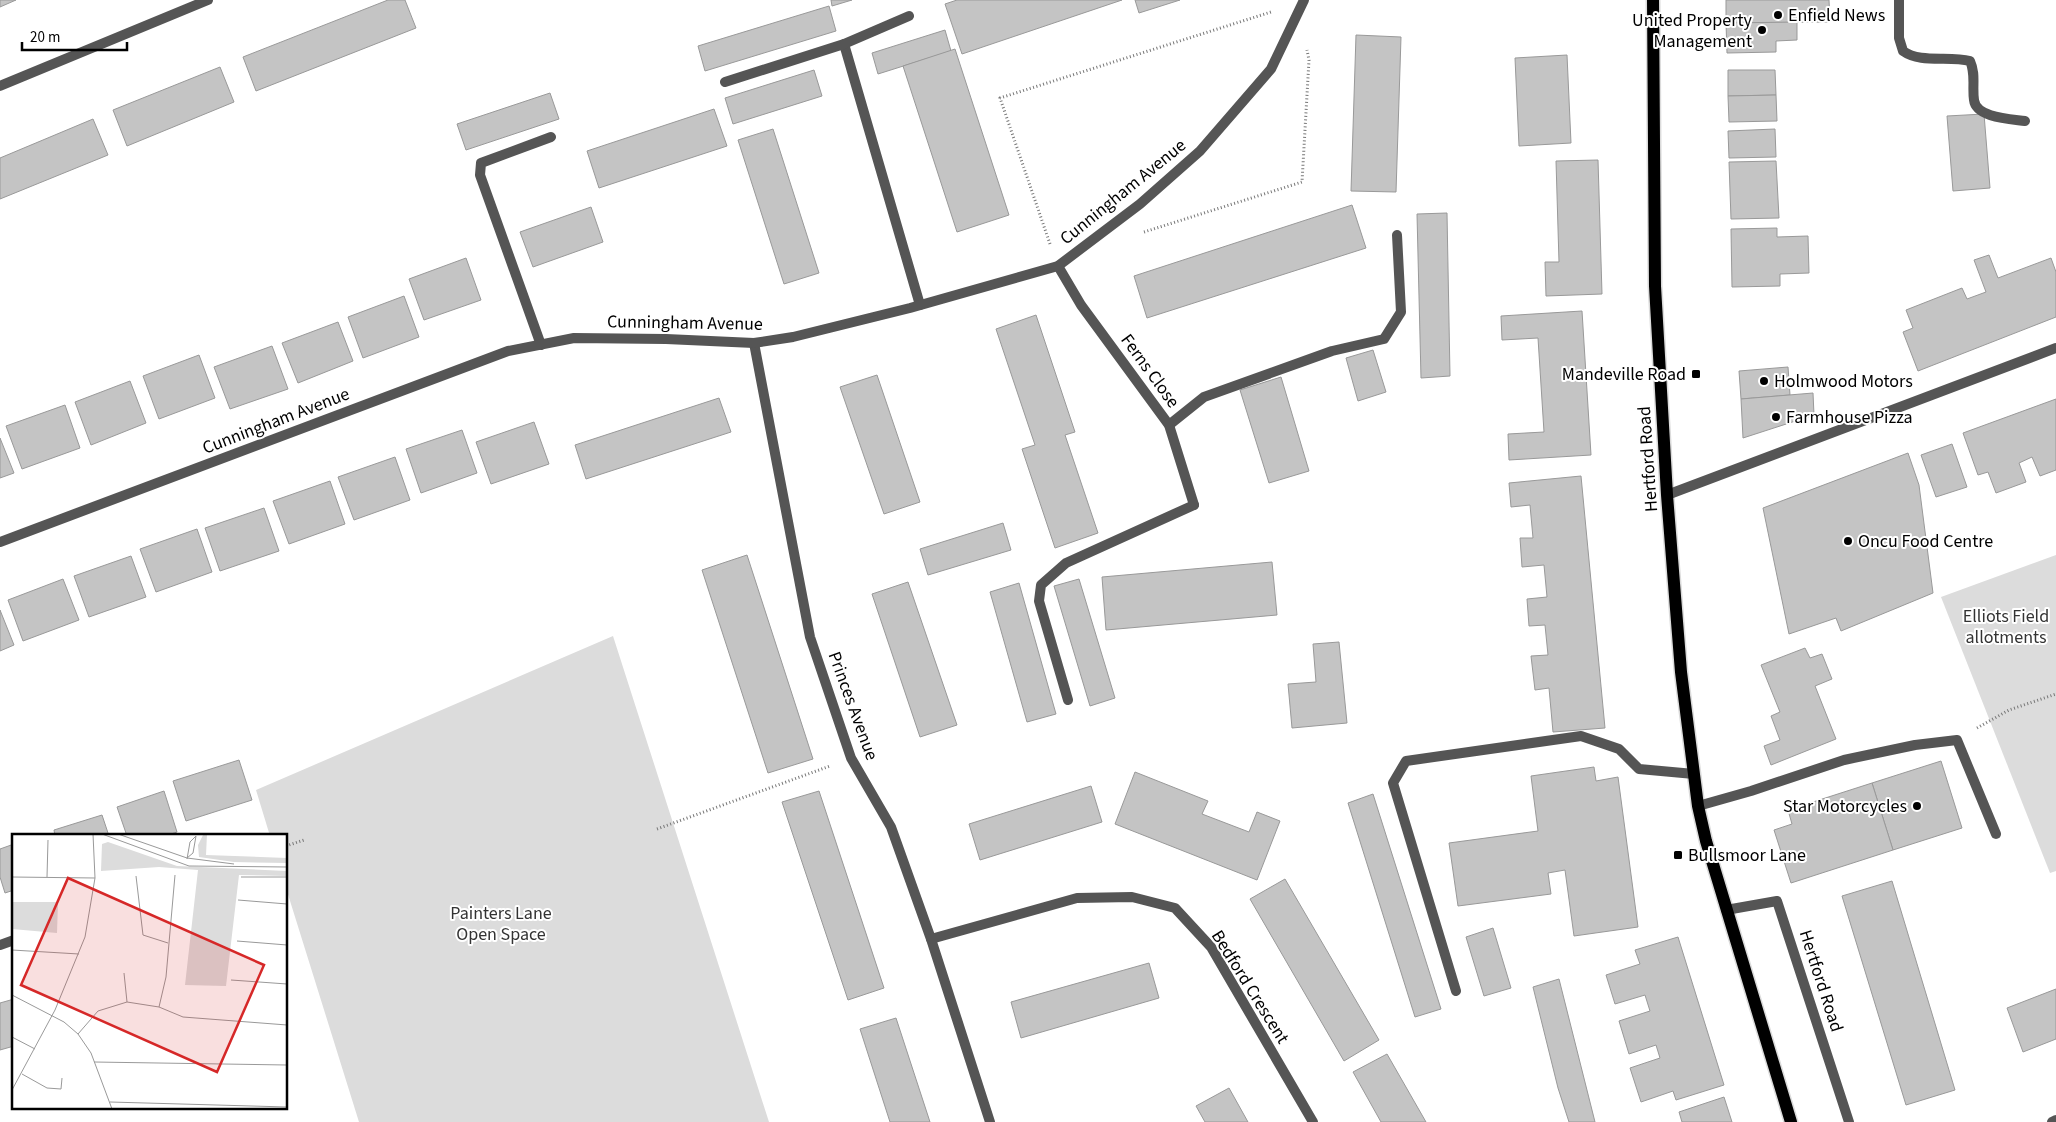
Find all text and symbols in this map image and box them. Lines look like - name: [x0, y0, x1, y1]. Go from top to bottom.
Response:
- place label: Enfield News: [1788, 3, 1885, 28]
- place label: United Property Management: [1632, 8, 1753, 54]
- marker: Enfield News: [1772, 9, 1784, 21]
- scale bar: [22, 20, 128, 52]
- marker: United Property Management: [1756, 24, 1768, 36]
- text: 20 m: [30, 27, 60, 48]
- street label: Cunningham Avenue: [1055, 133, 1191, 251]
- street label: Cunningham Avenue: [607, 309, 763, 337]
- street label: Ferns Close: [1115, 329, 1185, 413]
- place label: Mandeville Road: [1562, 362, 1686, 387]
- marker: Mandeville Road: [1690, 368, 1702, 380]
- place label: Holmwood Motors: [1774, 369, 1913, 394]
- marker: Holmwood Motors: [1758, 375, 1770, 387]
- street label: Cunningham Avenue: [199, 381, 353, 461]
- street label: Hertford Road: [1632, 405, 1664, 513]
- place label: Farmhouse Pizza: [1786, 405, 1913, 430]
- marker: Farmhouse Pizza: [1770, 411, 1782, 423]
- place label: Oncu Food Centre: [1858, 529, 1993, 554]
- marker: Oncu Food Centre: [1842, 535, 1854, 547]
- park label: Elliots Field allotments: [1963, 604, 2049, 650]
- street label: Princes Avenue: [822, 648, 884, 764]
- place label: Star Motorcycles: [1783, 794, 1907, 819]
- marker: Star Motorcycles: [1911, 800, 1923, 812]
- inset map: [12, 834, 288, 1110]
- place label: Bullsmoor Lane: [1688, 843, 1806, 868]
- marker: Bullsmoor Lane: [1672, 849, 1684, 861]
- park label: Painters Lane Open Space: [450, 901, 552, 947]
- street label: Bedford Crescent: [1205, 925, 1295, 1049]
- street label: Hertford Road: [1793, 927, 1849, 1035]

